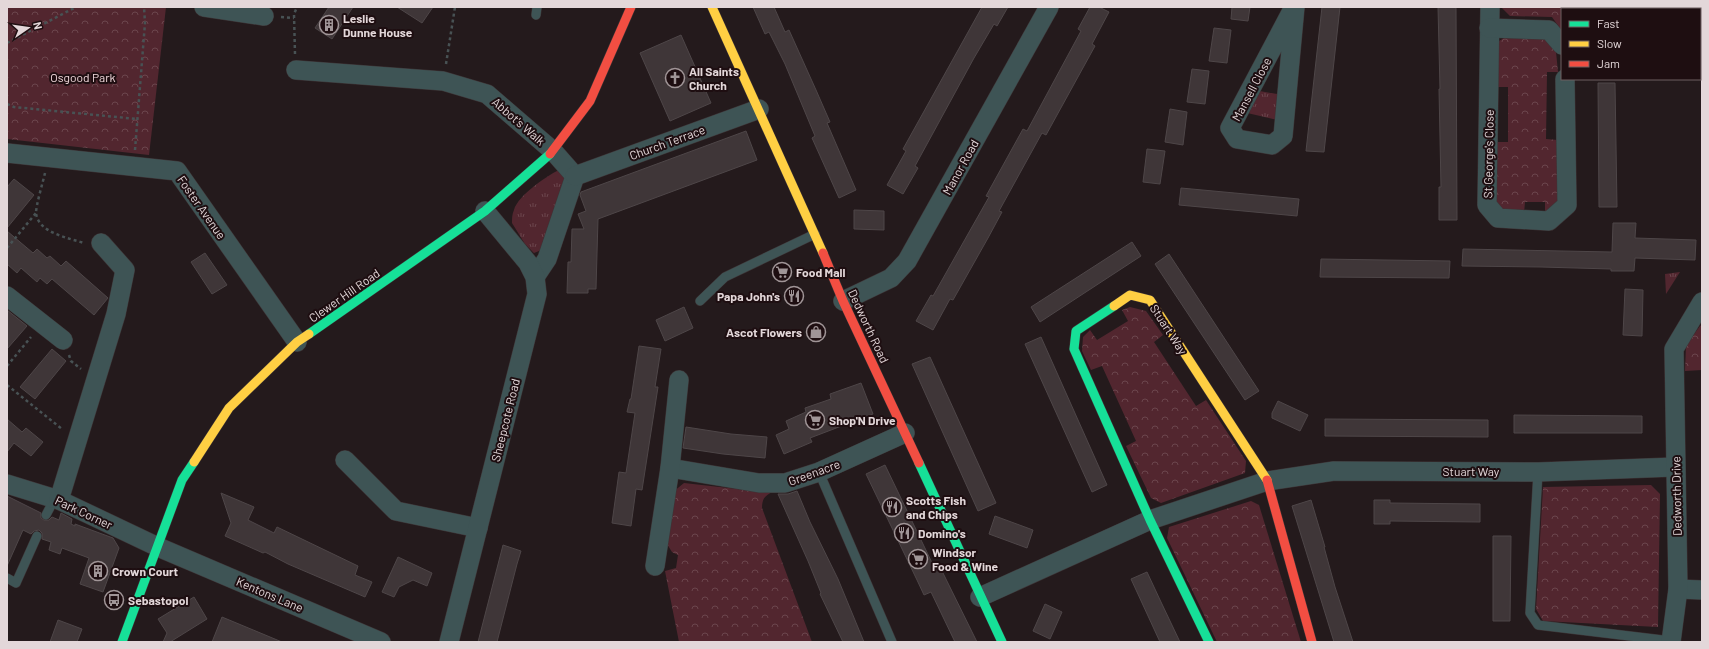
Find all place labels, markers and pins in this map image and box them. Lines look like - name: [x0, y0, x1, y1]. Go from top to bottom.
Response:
- place label: Leslie Dunne House: [343, 11, 413, 39]
- building icon: Leslie Dunne House: [318, 14, 340, 36]
- place label: All Saints Church: [689, 64, 739, 92]
- church icon: All Saints Church: [664, 67, 686, 89]
- supermarket icon: Food Mall: [771, 261, 793, 283]
- place label: Food Mall: [796, 265, 845, 279]
- restaurant icon: Papa John's: [783, 285, 805, 307]
- place label: Papa John's: [717, 289, 780, 303]
- shop icon: Ascot Flowers: [805, 321, 827, 343]
- place label: Ascot Flowers: [726, 325, 802, 339]
- supermarket icon: Shop'N Drive: [804, 409, 826, 431]
- place label: Shop'N Drive: [829, 413, 896, 427]
- place label: Scotts Fish and Chips: [906, 493, 966, 521]
- restaurant icon: Scotts Fish and Chips: [881, 496, 903, 518]
- restaurant icon: Domino's: [893, 522, 915, 544]
- place label: Domino's: [918, 526, 966, 540]
- place label: Windsor Food & Wine: [932, 545, 999, 573]
- supermarket icon: Windsor Food & Wine: [907, 548, 929, 570]
- building icon: Crown Court: [87, 560, 109, 582]
- place label: Crown Court: [112, 564, 179, 578]
- bus stop icon: Sebastopol: [103, 589, 125, 611]
- place label: Sebastopol: [128, 593, 188, 607]

